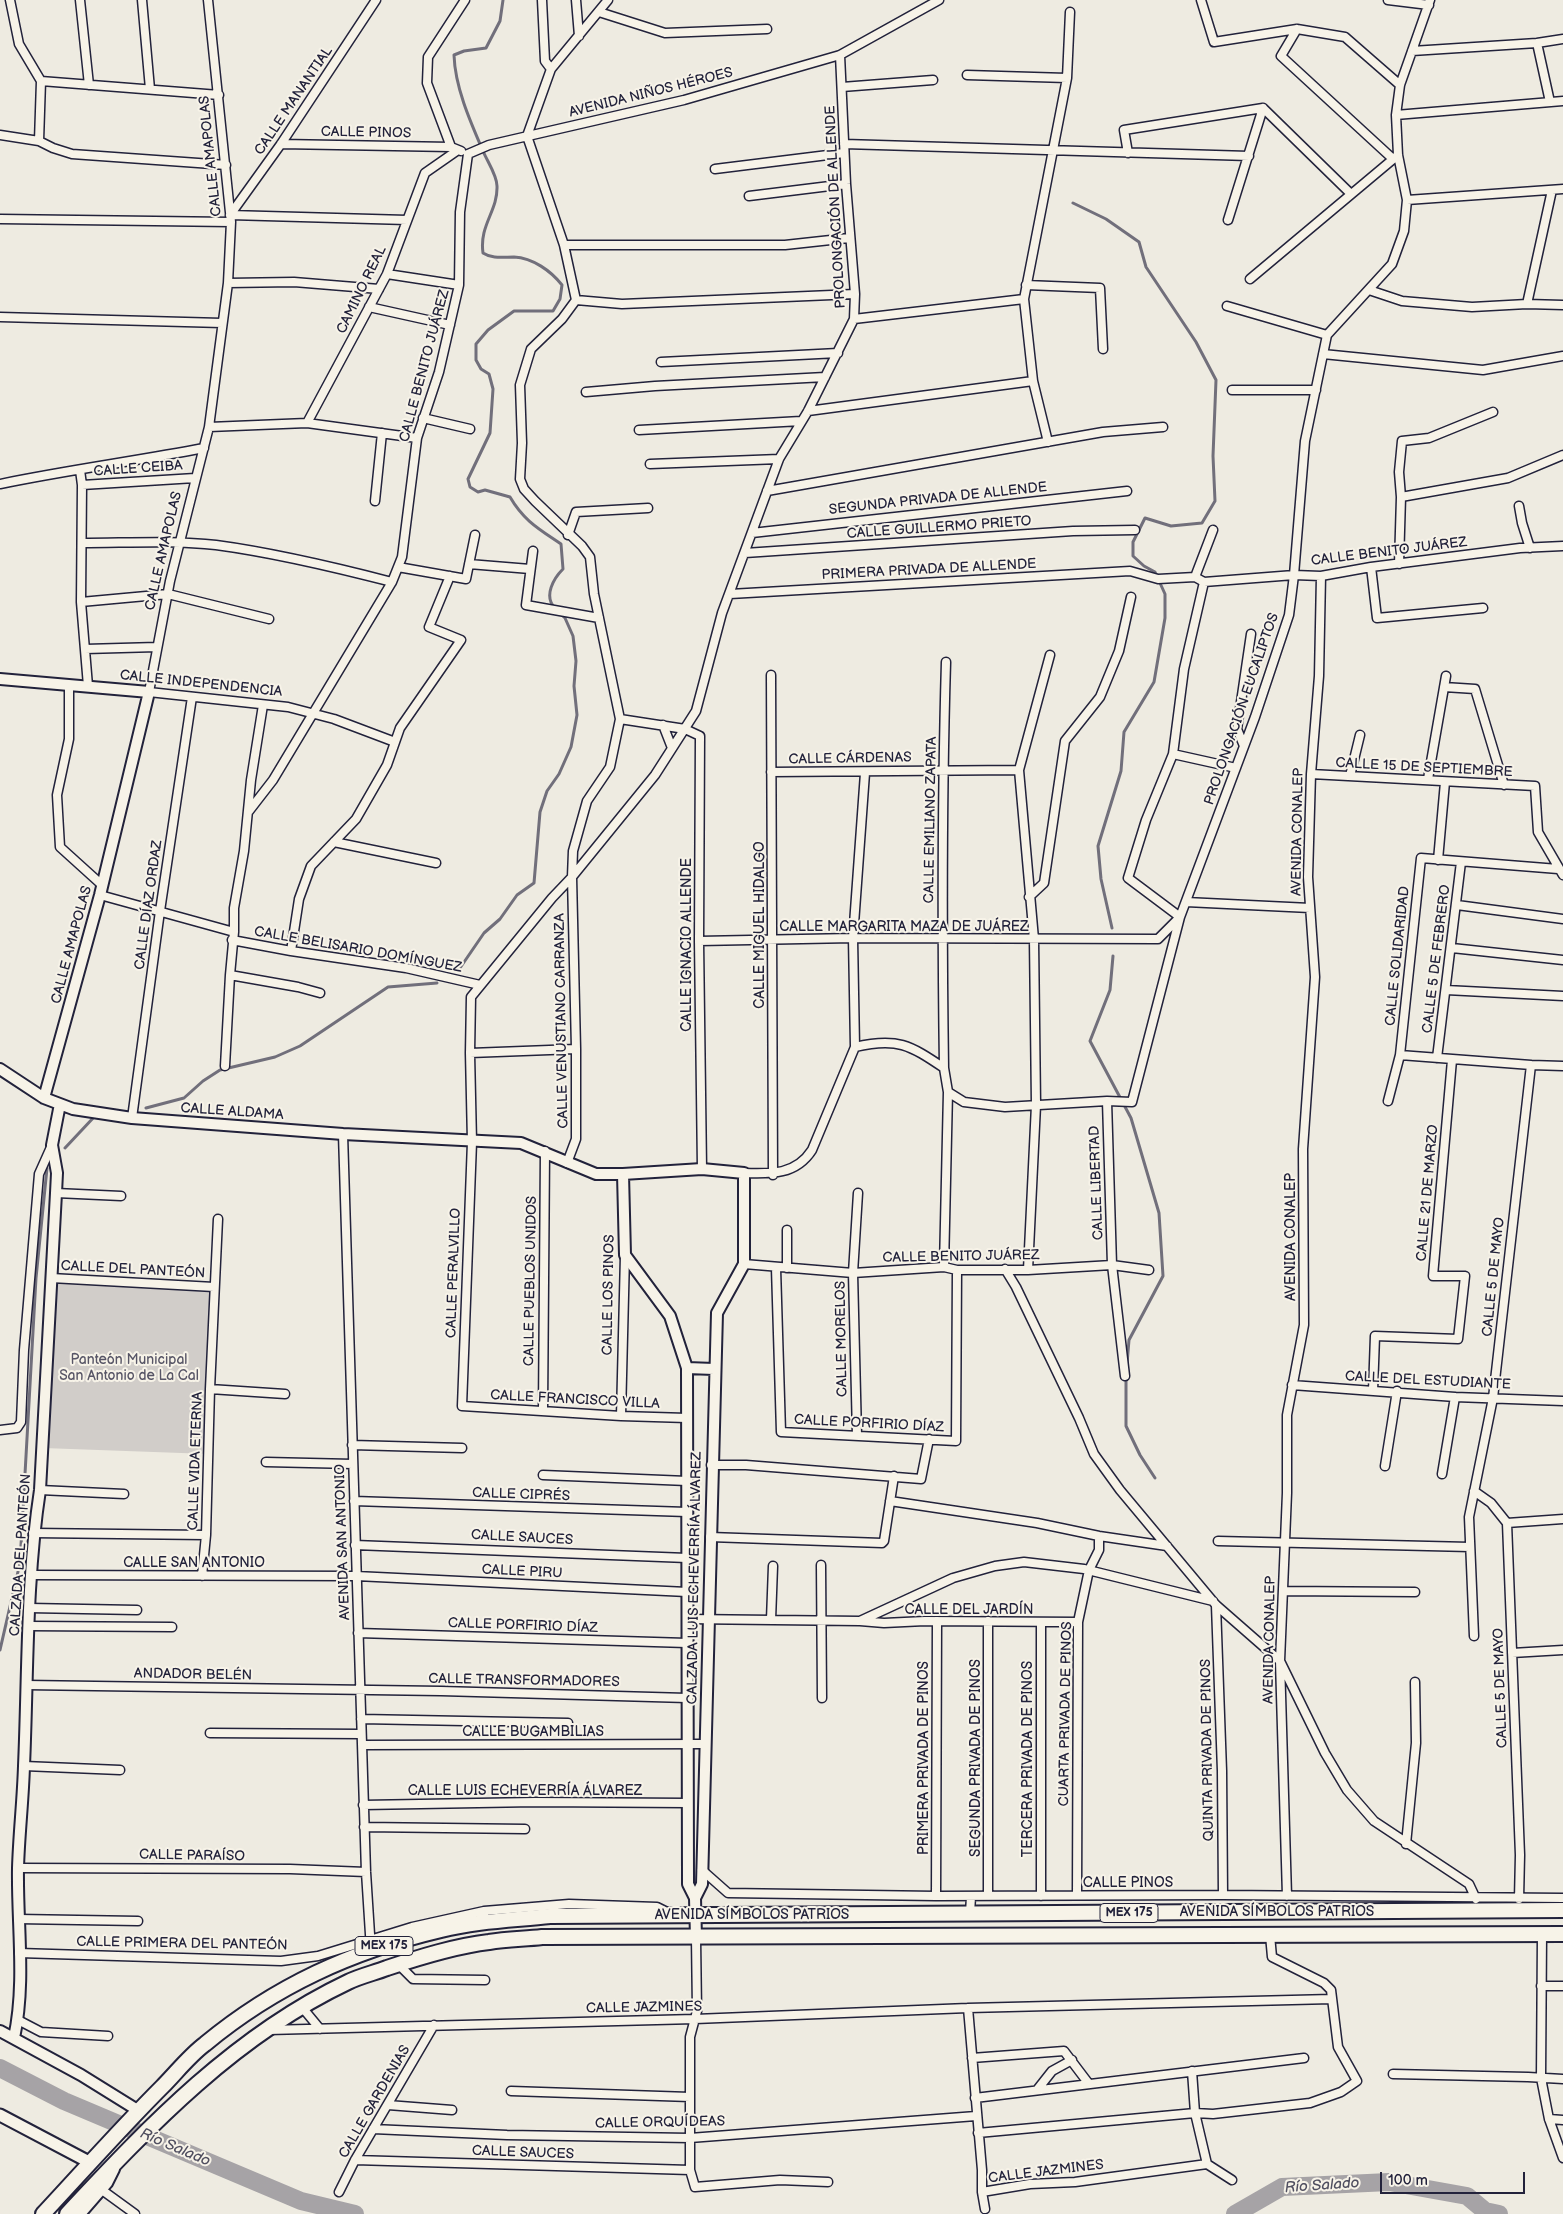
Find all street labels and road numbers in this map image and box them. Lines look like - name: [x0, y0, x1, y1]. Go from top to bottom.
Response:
- street label: CALLE MANANTIAL: [251, 44, 337, 158]
- street label: AVENIDA NIÑOS HÉROES: [567, 65, 735, 121]
- street label: CALLE AMAPOLAS: [196, 95, 226, 217]
- street label: PROLONGACIÓN DE ALLENDE: [822, 105, 850, 309]
- street label: CALLE PINOS: [321, 124, 411, 142]
- street label: CAMINO REAL: [333, 243, 391, 337]
- street label: CALLE BENITO JUÁREZ: [397, 288, 453, 444]
- street label: CALLE CEIBA: [93, 458, 183, 480]
- street label: SEGUNDA PRIVADA DE ALLENDE: [828, 479, 1048, 519]
- street label: CALLE AMAPOLAS: [142, 490, 186, 612]
- street label: CALLE GUILLERMO PRIETO: [846, 513, 1032, 543]
- street label: CALLE BENITO JUÁREZ: [1310, 534, 1468, 570]
- street label: PRIMERA PRIVADA DE ALLENDE: [821, 556, 1037, 584]
- street label: PROLONGACIÓN EUCALIPTOS: [1201, 611, 1283, 807]
- street label: CALLE INDEPENDENCIA: [119, 667, 283, 701]
- street label: CALLE EMILIANO ZAPATA: [921, 736, 941, 904]
- street label: CALLE CÁRDENAS: [788, 750, 912, 768]
- street label: CALLE 15 DE SEPTIEMBRE: [1335, 755, 1513, 781]
- street label: AVENIDA CONALEP: [1288, 768, 1308, 896]
- street label: CALLE DÍAZ ORDAZ: [132, 839, 166, 971]
- street label: CALLE MIGUEL HIDALGO: [752, 841, 768, 1009]
- street label: CALLE IGNACIO ALLENDE: [679, 858, 695, 1032]
- street label: CALLE AMAPOLAS: [48, 884, 96, 1006]
- street label: CALLE 5 DE FEBRERO: [1420, 884, 1454, 1034]
- street label: CALLE SOLIDARIDAD: [1382, 885, 1414, 1027]
- street label: CALLE VENUSTIANO CARRANZA: [552, 913, 572, 1129]
- street label: CALLE MARGARITA MAZA DE JUÁREZ: [779, 919, 1029, 935]
- street label: CALLE BELISARIO DOMÍNGUEZ: [253, 923, 463, 977]
- street label: CALLE ALDAMA: [180, 1100, 284, 1124]
- street label: CALLE 21 DE MARZO: [1414, 1124, 1442, 1262]
- street label: CALLE LIBERTAD: [1087, 1125, 1107, 1241]
- street label: AVENIDA CONALEP: [1283, 1173, 1299, 1301]
- street label: CALLE PUEBLOS UNIDOS: [521, 1196, 541, 1366]
- street label: CALLE PERALVILLO: [443, 1208, 465, 1338]
- street label: CALLE 5 DE MAYO: [1479, 1216, 1509, 1338]
- street label: CALLE LOS PINOS: [600, 1234, 618, 1356]
- street label: CALLE BENITO JUÁREZ: [882, 1247, 1040, 1267]
- street label: CALLE DEL PANTEÓN: [60, 1258, 206, 1282]
- street label: CALLE MORELOS: [833, 1281, 851, 1397]
- street label: CALLE DEL ESTUDIANTE: [1345, 1368, 1511, 1394]
- street label: CALLE FRANCISCO VILLA: [490, 1387, 660, 1413]
- street label: CALLE VIDA ETERNA: [185, 1391, 207, 1531]
- street label: CALLE PORFIRIO DÍAZ: [794, 1412, 944, 1436]
- street label: CALZADA LUIS ECHEVERRÍA ÁLVAREZ: [684, 1451, 706, 1705]
- street label: AVENIDA SAN ANTONIO: [332, 1464, 354, 1620]
- street label: CALZADA DEL PANTEÓN: [7, 1473, 35, 1637]
- street label: CALLE CIPRÉS: [472, 1485, 570, 1505]
- street label: CALLE SAUCES: [471, 1527, 573, 1549]
- street label: CALLE SAN ANTONIO: [123, 1555, 265, 1571]
- street label: CALLE PIRU: [481, 1561, 563, 1583]
- street label: AVENIDA CONALEP: [1260, 1576, 1280, 1704]
- street label: CALLE DEL JARDÍN: [904, 1602, 1034, 1618]
- street label: CALLE PORFIRIO DÍAZ: [448, 1615, 598, 1637]
- street label: CUARTA PRIVADA DE PINOS: [1056, 1621, 1076, 1807]
- street label: CALLE 5 DE MAYO: [1491, 1628, 1511, 1748]
- street label: SEGUNDA PRIVADA DE PINOS: [968, 1659, 984, 1857]
- street label: QUINTA PRIVADA DE PINOS: [1198, 1659, 1218, 1841]
- street label: PRIMERA PRIVADA DE PINOS: [916, 1661, 932, 1855]
- street label: TERCERA PRIVADA DE PINOS: [1020, 1661, 1036, 1857]
- street label: ANDADOR BELÉN: [134, 1666, 252, 1684]
- street label: CALLE TRANSFORMADORES: [428, 1671, 620, 1691]
- street label: CALLE BUGAMBILIAS: [462, 1724, 604, 1740]
- street label: CALLE LUIS ECHEVERRÍA ÁLVAREZ: [408, 1783, 642, 1799]
- street label: CALLE PARAÍSO: [139, 1847, 245, 1865]
- street label: CALLE PINOS: [1083, 1875, 1173, 1891]
- road number: MEX 175: [1100, 1904, 1158, 1922]
- street label: AVENIDA SÍMBOLOS PATRIOS: [1180, 1904, 1374, 1920]
- street label: AVENIDA SÍMBOLOS PATRIOS: [655, 1907, 849, 1923]
- street label: CALLE PRIMERA DEL PANTEÓN: [76, 1934, 288, 1954]
- road number: MEX 175: [355, 1936, 413, 1955]
- street label: CALLE JAZMINES: [586, 1999, 702, 2017]
- street label: CALLE GARDENIAS: [336, 2042, 414, 2162]
- street label: CALLE ORQUÍDEAS: [595, 2113, 725, 2133]
- street label: CALLE SAUCES: [472, 2143, 574, 2163]
- street label: CALLE JAZMINES: [987, 2157, 1105, 2187]

